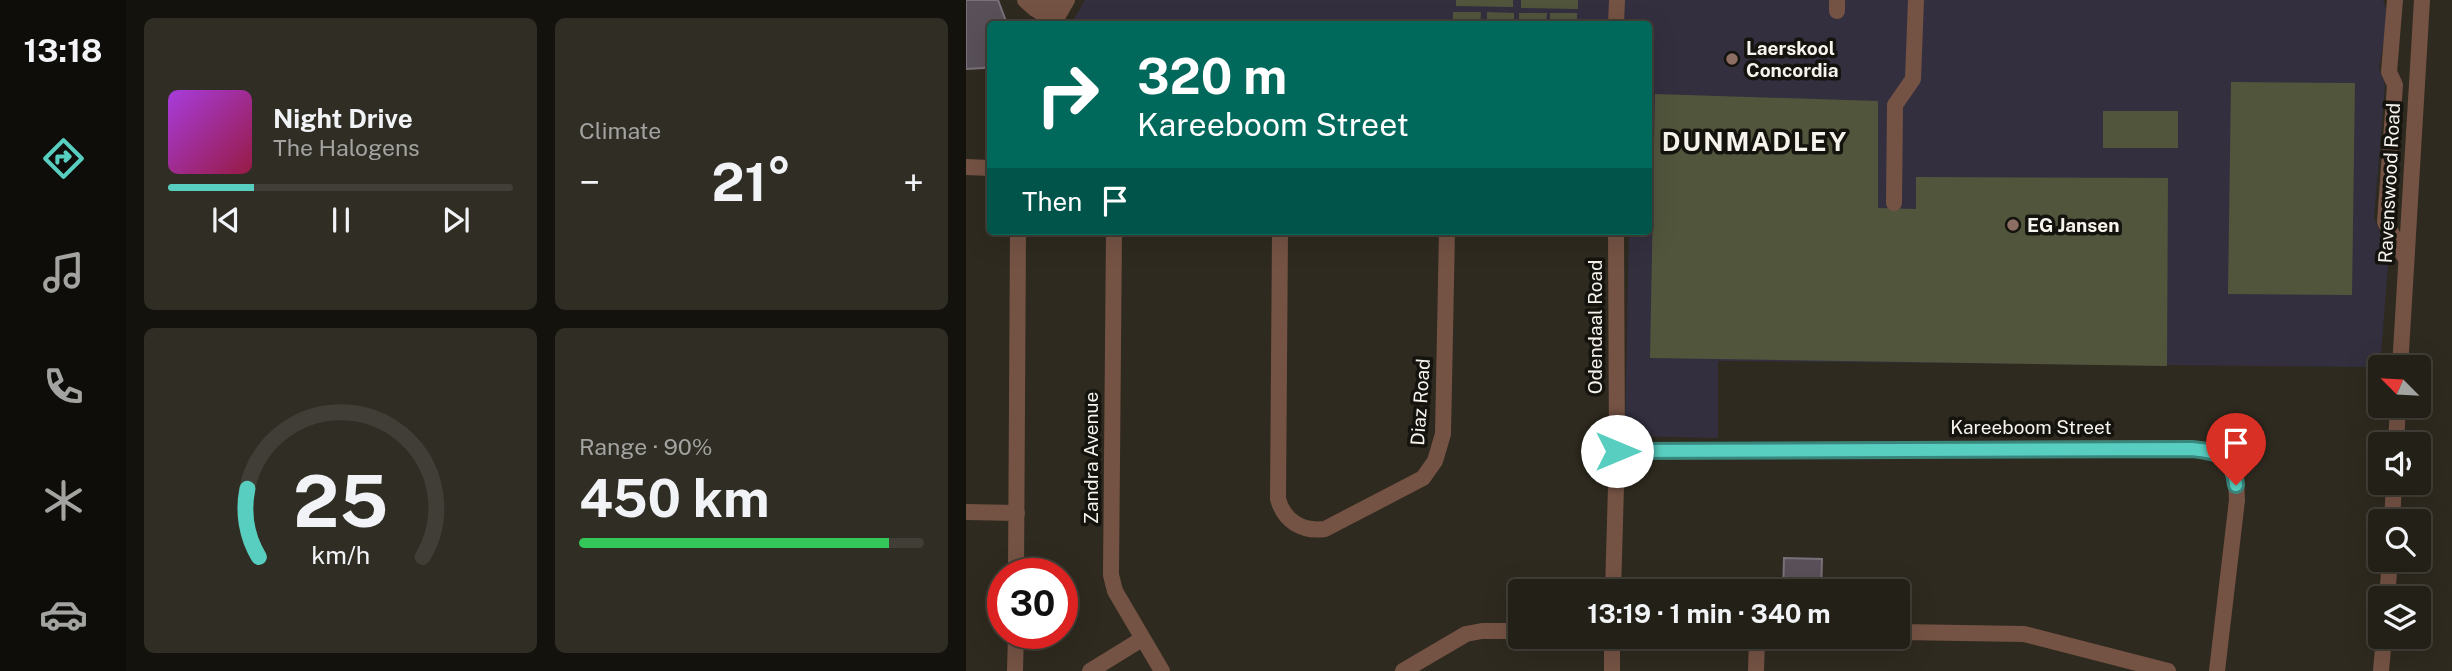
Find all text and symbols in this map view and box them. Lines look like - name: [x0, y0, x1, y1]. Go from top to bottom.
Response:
- text: 13:18: [24, 32, 102, 69]
- place label: Laerskool Concordia: [1746, 37, 1838, 81]
- text: 320 m: [1137, 47, 1287, 105]
- icon: right: [1022, 49, 1113, 140]
- marker: Laerskool Concordia: [1724, 51, 1740, 67]
- street label: Ravenswood Road: [2374, 102, 2404, 264]
- text: Night Drive: [273, 103, 413, 134]
- text: Kareeboom Street: [1137, 106, 1409, 143]
- text: Climate: [579, 117, 661, 144]
- district label: DUNMADLEY: [1662, 126, 1848, 157]
- icon: directions: [39, 134, 88, 183]
- text: The Halogens: [273, 134, 420, 161]
- text: 21°: [712, 152, 791, 213]
- text: −: [579, 160, 600, 205]
- text: +: [903, 160, 924, 205]
- icon: arrive: [1096, 182, 1134, 220]
- text: Then: [1022, 186, 1082, 217]
- icon: previous: [207, 201, 245, 239]
- icon: pause: [322, 201, 360, 239]
- icon: next: [437, 201, 475, 239]
- place label: EG Jansen: [2027, 214, 2120, 236]
- marker: EG Jansen: [2005, 217, 2021, 233]
- icon: music: [39, 248, 88, 297]
- street label: Odendaal Road: [1584, 260, 1606, 394]
- north arrow: [2368, 355, 2431, 418]
- map controls: [2368, 355, 2431, 649]
- street label: Diaz Road: [1406, 358, 1434, 446]
- icon: phone: [39, 362, 88, 411]
- street label: Zandra Avenue: [1080, 392, 1102, 524]
- pin: [2206, 413, 2266, 485]
- position arrow: [1580, 414, 1654, 488]
- street label: Kareeboom Street: [1950, 416, 2112, 438]
- icon: arrive: [2217, 424, 2255, 462]
- button: sound: [2368, 432, 2431, 495]
- text: Range · 90%: [579, 433, 713, 460]
- text: 25: [293, 458, 388, 543]
- text: 450 km: [579, 468, 770, 529]
- icon: climate: [39, 476, 88, 525]
- button: search: [2368, 509, 2431, 572]
- text: km/h: [311, 539, 370, 569]
- speed limit sign: 30: [987, 558, 1078, 649]
- button: layers: [2368, 586, 2431, 649]
- icon: car: [39, 590, 88, 639]
- text: 13:19 · 1 min · 340 m: [1587, 598, 1831, 629]

